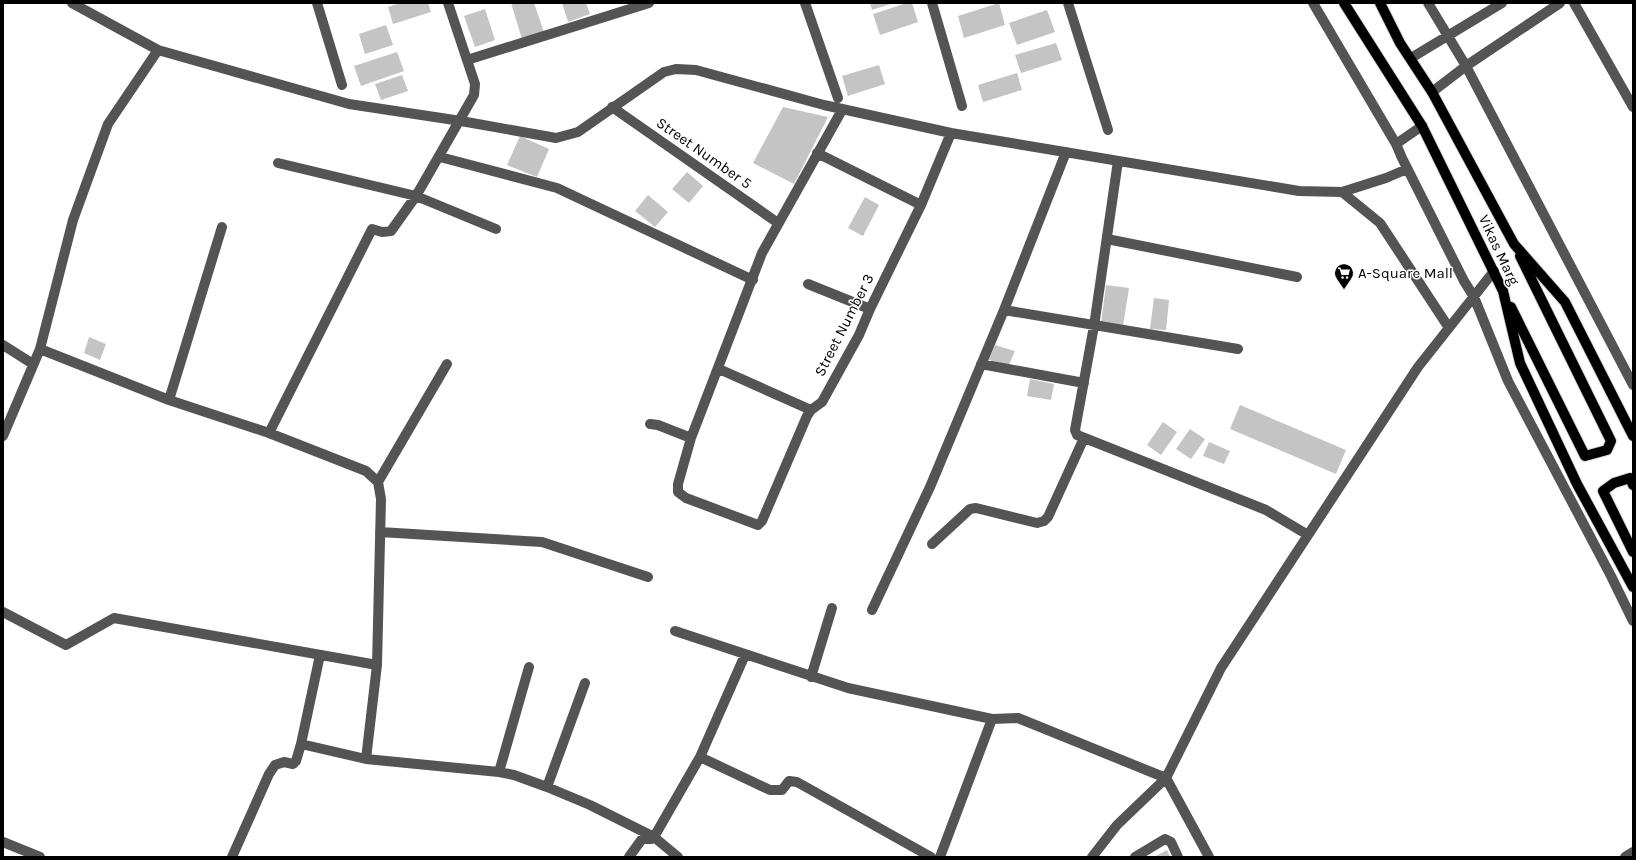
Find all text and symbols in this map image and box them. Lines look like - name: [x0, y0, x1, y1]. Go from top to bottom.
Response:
- street label: Street Number 5: [653, 113, 755, 193]
- street label: Vikas Marg: [1475, 212, 1523, 289]
- supermarket icon: A-Square Mall: [1333, 262, 1355, 290]
- place label: A-Square Mall: [1358, 264, 1453, 282]
- street label: Street Number 3: [810, 271, 878, 379]

